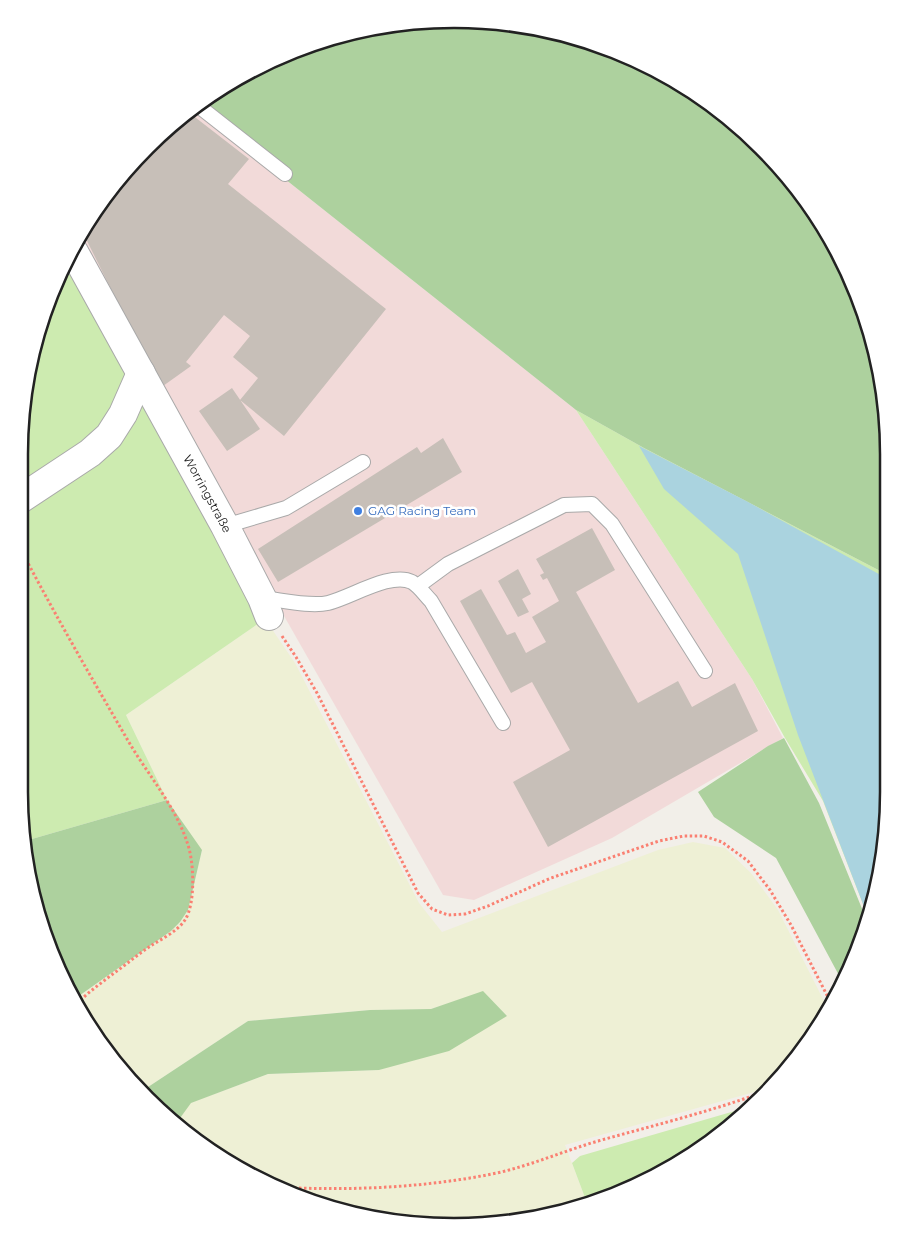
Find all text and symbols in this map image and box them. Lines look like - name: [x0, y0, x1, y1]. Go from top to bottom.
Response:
- street label: Worringstraße: [180, 452, 235, 535]
- place label: GAG Racing Team: [368, 503, 476, 518]
- marker: GAG Racing Team: [352, 505, 364, 517]

